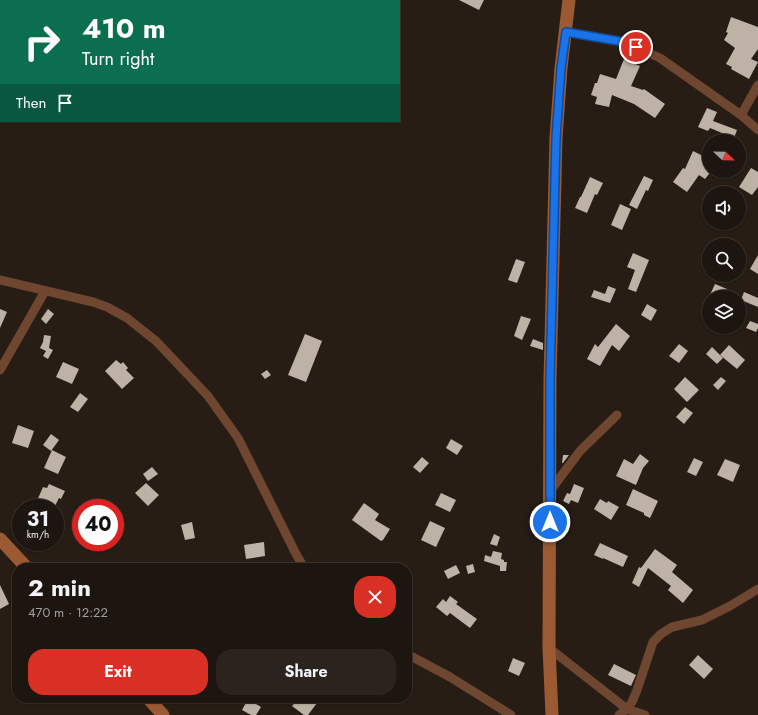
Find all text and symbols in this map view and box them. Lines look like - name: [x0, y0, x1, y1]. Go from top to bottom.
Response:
- text: 410 m: [82, 8, 166, 49]
- icon: right: [16, 16, 68, 68]
- pin: [619, 30, 653, 64]
- icon: arrive: [625, 36, 647, 58]
- text: Turn right: [82, 46, 154, 72]
- text: Then: [16, 92, 46, 114]
- icon: arrive: [54, 92, 76, 114]
- north arrow: [702, 134, 746, 178]
- map controls: [702, 134, 746, 334]
- button: sound: [702, 186, 746, 230]
- button: search: [702, 238, 746, 282]
- button: layers: [702, 290, 746, 334]
- speed limit sign: 40: [72, 499, 124, 551]
- position arrow: [529, 501, 571, 543]
- text: 31: [27, 505, 49, 534]
- text: km/h: [27, 527, 49, 542]
- text: 2 min: [28, 570, 91, 605]
- button: close: [354, 576, 396, 618]
- text: 470 m · 12:22: [28, 603, 108, 622]
- button: Exit: [28, 649, 208, 695]
- button: Share: [216, 649, 396, 695]

